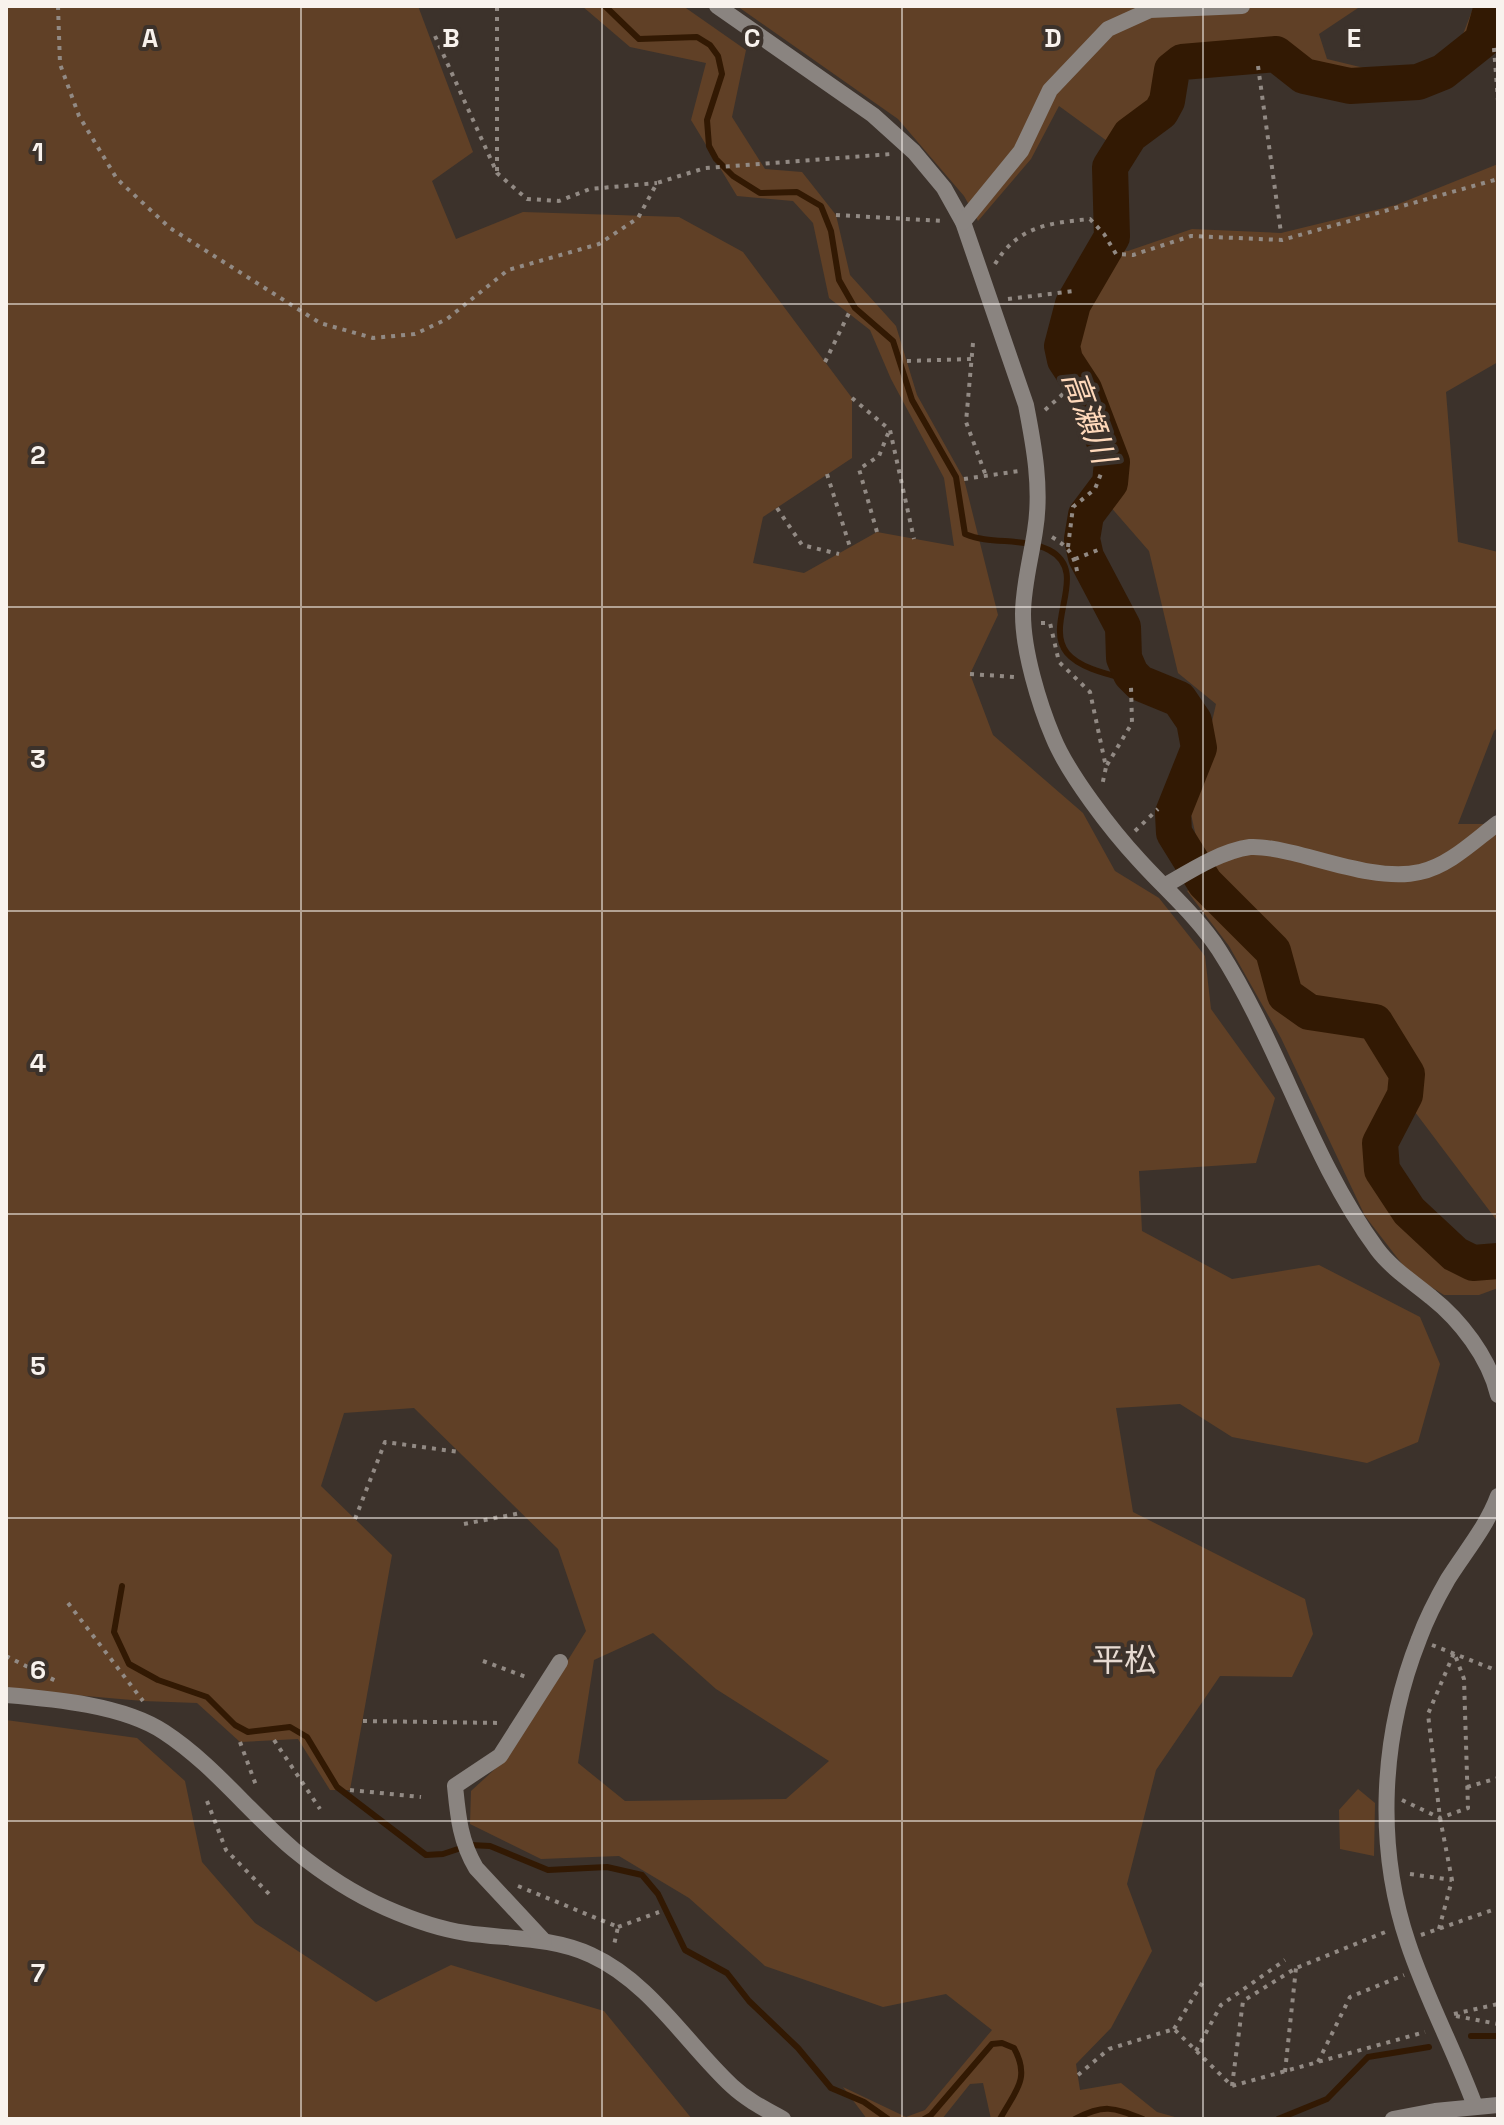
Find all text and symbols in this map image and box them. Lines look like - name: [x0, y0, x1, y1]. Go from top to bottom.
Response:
- text: A: [142, 21, 159, 55]
- text: B: [442, 21, 460, 55]
- text: C: [744, 21, 760, 55]
- text: D: [1044, 21, 1062, 55]
- text: E: [1347, 21, 1361, 55]
- text: 1: [32, 135, 44, 169]
- water label: 高瀬川: [1054, 365, 1125, 472]
- text: 2: [30, 438, 46, 472]
- text: 3: [30, 742, 46, 776]
- text: 4: [30, 1046, 46, 1080]
- text: 5: [30, 1349, 46, 1383]
- district label: 平松: [1092, 1640, 1156, 1680]
- text: 6: [30, 1653, 46, 1687]
- text: 7: [31, 1956, 45, 1990]

